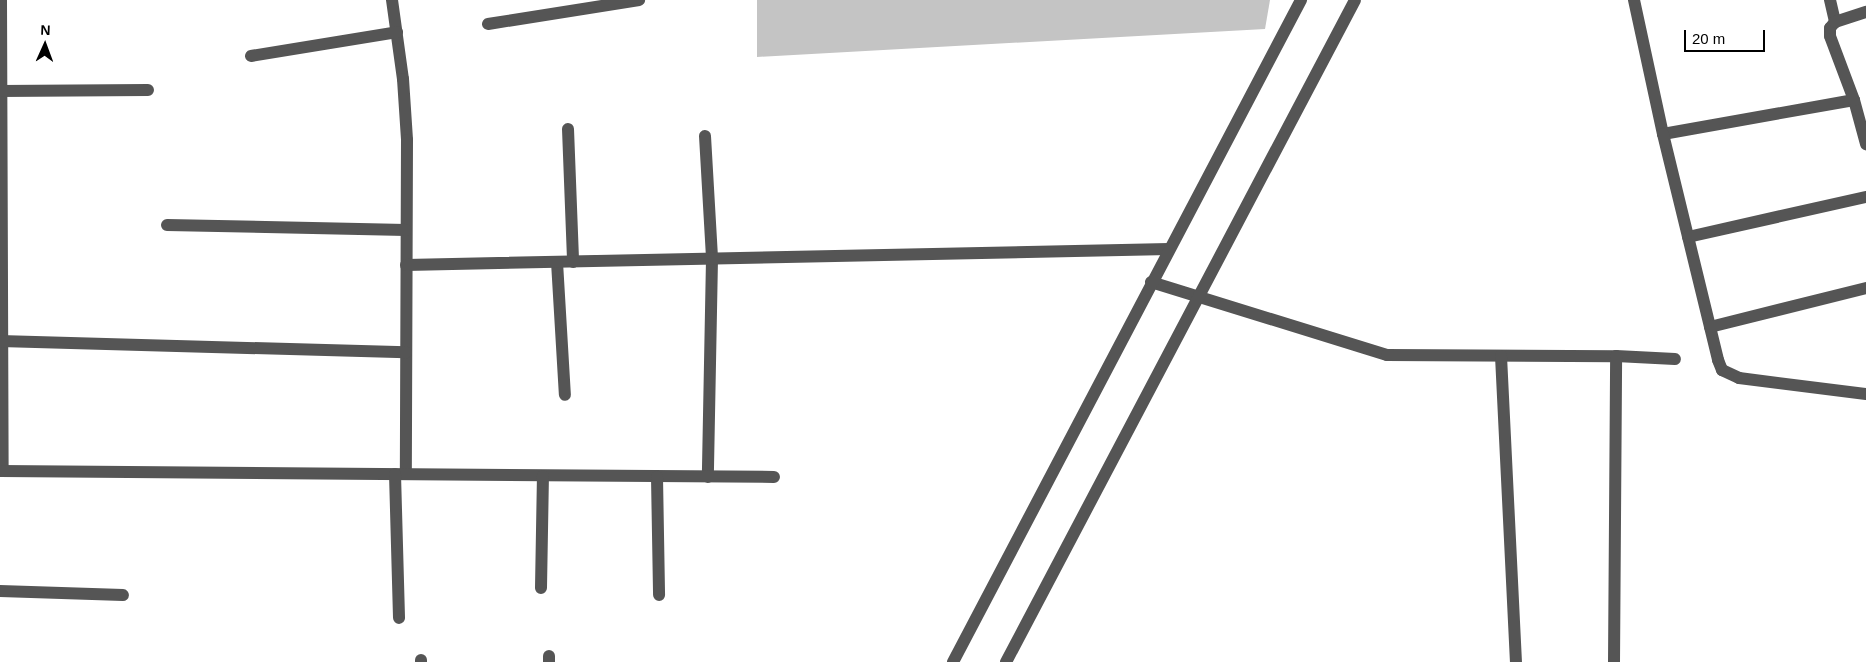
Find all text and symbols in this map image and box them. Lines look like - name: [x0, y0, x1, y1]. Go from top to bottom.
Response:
- north arrow: [20, 20, 70, 70]
- scale bar: [1686, 20, 1767, 52]
- text: N: [40, 22, 51, 38]
- text: 20 m: [1692, 30, 1725, 47]

